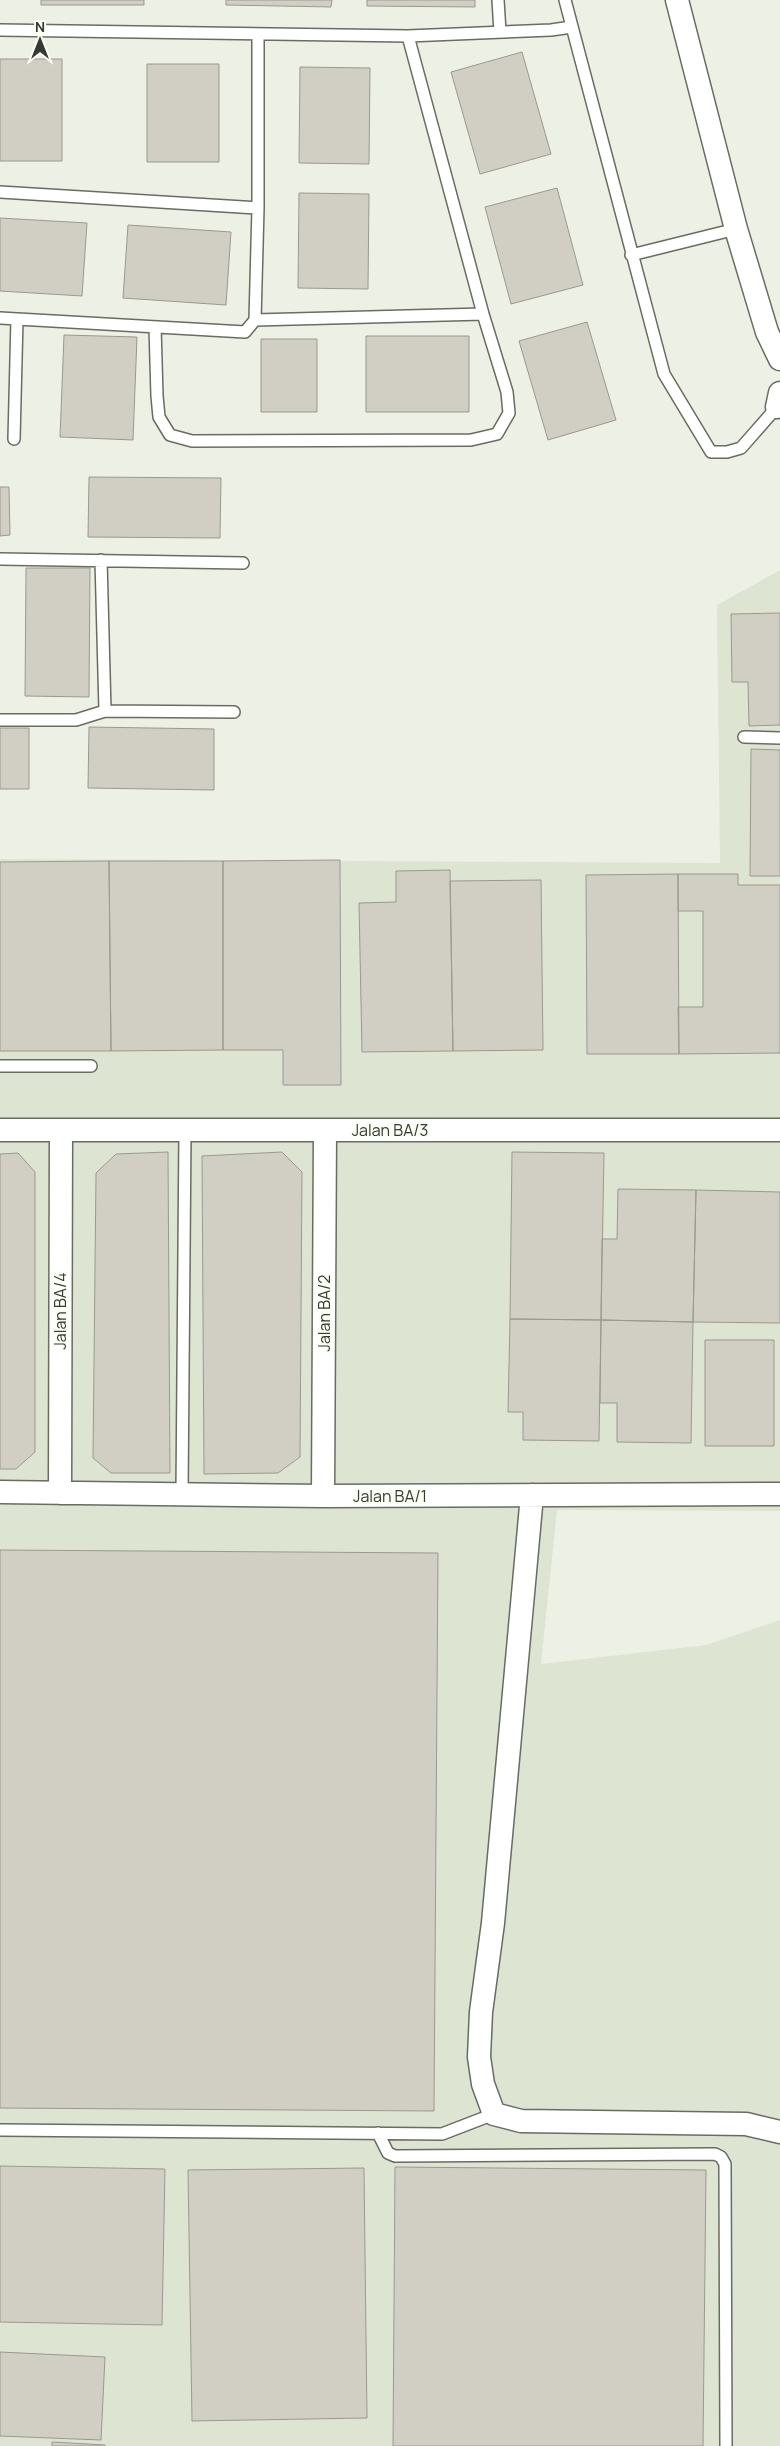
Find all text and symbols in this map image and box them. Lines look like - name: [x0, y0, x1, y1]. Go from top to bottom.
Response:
- north arrow: [15, 15, 65, 65]
- text: N: [35, 17, 45, 36]
- street label: Jalan BA/3: [352, 1119, 428, 1141]
- street label: Jalan BA/4: [49, 1272, 71, 1350]
- street label: Jalan BA/2: [313, 1275, 335, 1351]
- street label: Jalan BA/1: [353, 1485, 427, 1507]

